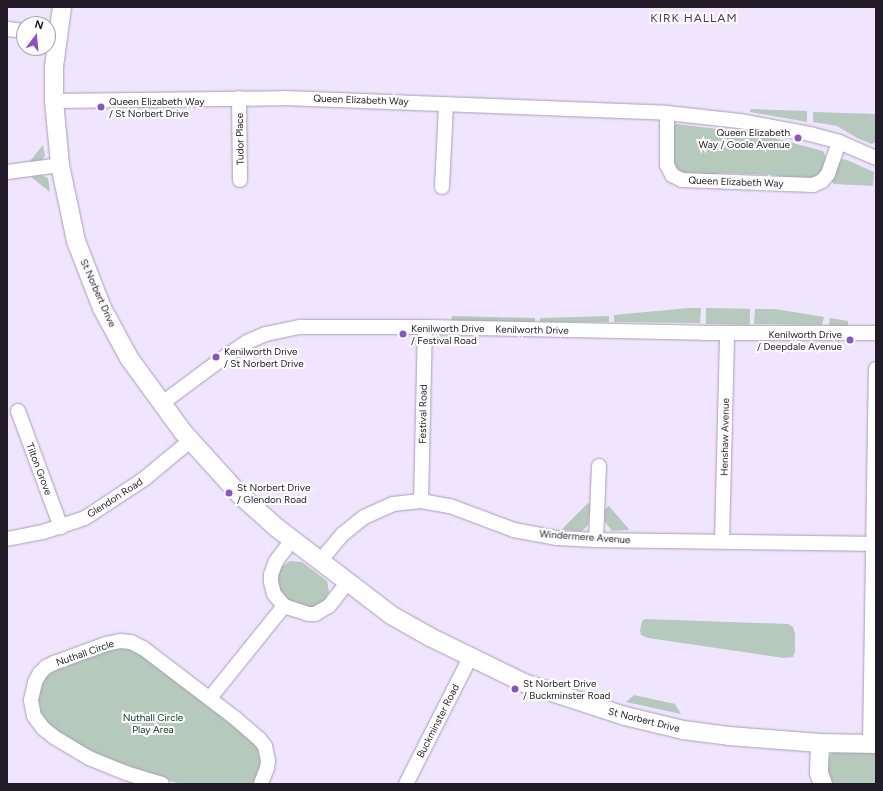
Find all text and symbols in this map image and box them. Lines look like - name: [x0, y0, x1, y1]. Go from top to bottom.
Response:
- district label: KIRK HALLAM: [650, 12, 738, 26]
- north arrow: [16, 16, 56, 56]
- text: N: [33, 18, 45, 32]
- street label: Queen Elizabeth Way: [313, 92, 409, 108]
- place label: Queen Elizabeth Way / St Norbert Drive: [109, 95, 204, 118]
- marker: Queen Elizabeth Way / St Norbert Drive: [96, 102, 106, 112]
- street label: Tudor Place: [234, 113, 246, 165]
- place label: Queen Elizabeth Way / Goole Avenue: [699, 126, 790, 150]
- marker: Queen Elizabeth Way / Goole Avenue: [793, 133, 803, 143]
- street label: Queen Elizabeth Way: [688, 174, 784, 190]
- street label: St Norbert Drive: [78, 257, 118, 329]
- place label: Kenilworth Drive / Festival Road: [411, 322, 484, 346]
- street label: Kenilworth Drive: [495, 323, 569, 337]
- place label: Kenilworth Drive / Deepdale Avenue: [757, 328, 842, 352]
- marker: Kenilworth Drive / Festival Road: [398, 329, 408, 339]
- marker: Kenilworth Drive / Deepdale Avenue: [845, 335, 855, 345]
- place label: Kenilworth Drive / St Norbert Drive: [224, 345, 304, 368]
- marker: Kenilworth Drive / St Norbert Drive: [211, 352, 221, 362]
- street label: Festival Road: [416, 384, 430, 444]
- street label: Henshaw Avenue: [718, 398, 732, 476]
- street label: Tilton Grove: [24, 441, 54, 497]
- street label: Glendon Road: [85, 476, 145, 520]
- place label: St Norbert Drive / Glendon Road: [237, 481, 310, 504]
- marker: St Norbert Drive / Glendon Road: [224, 488, 234, 498]
- street label: Windermere Avenue: [539, 528, 631, 546]
- street label: Nuthall Circle: [54, 637, 116, 669]
- place label: St Norbert Drive / Buckminster Road: [523, 677, 610, 700]
- street label: Buckminster Road: [414, 682, 462, 760]
- marker: St Norbert Drive / Buckminster Road: [510, 684, 520, 694]
- street label: St Norbert Drive: [607, 705, 681, 735]
- park label: Nuthall Circle Play Area: [123, 711, 183, 734]

